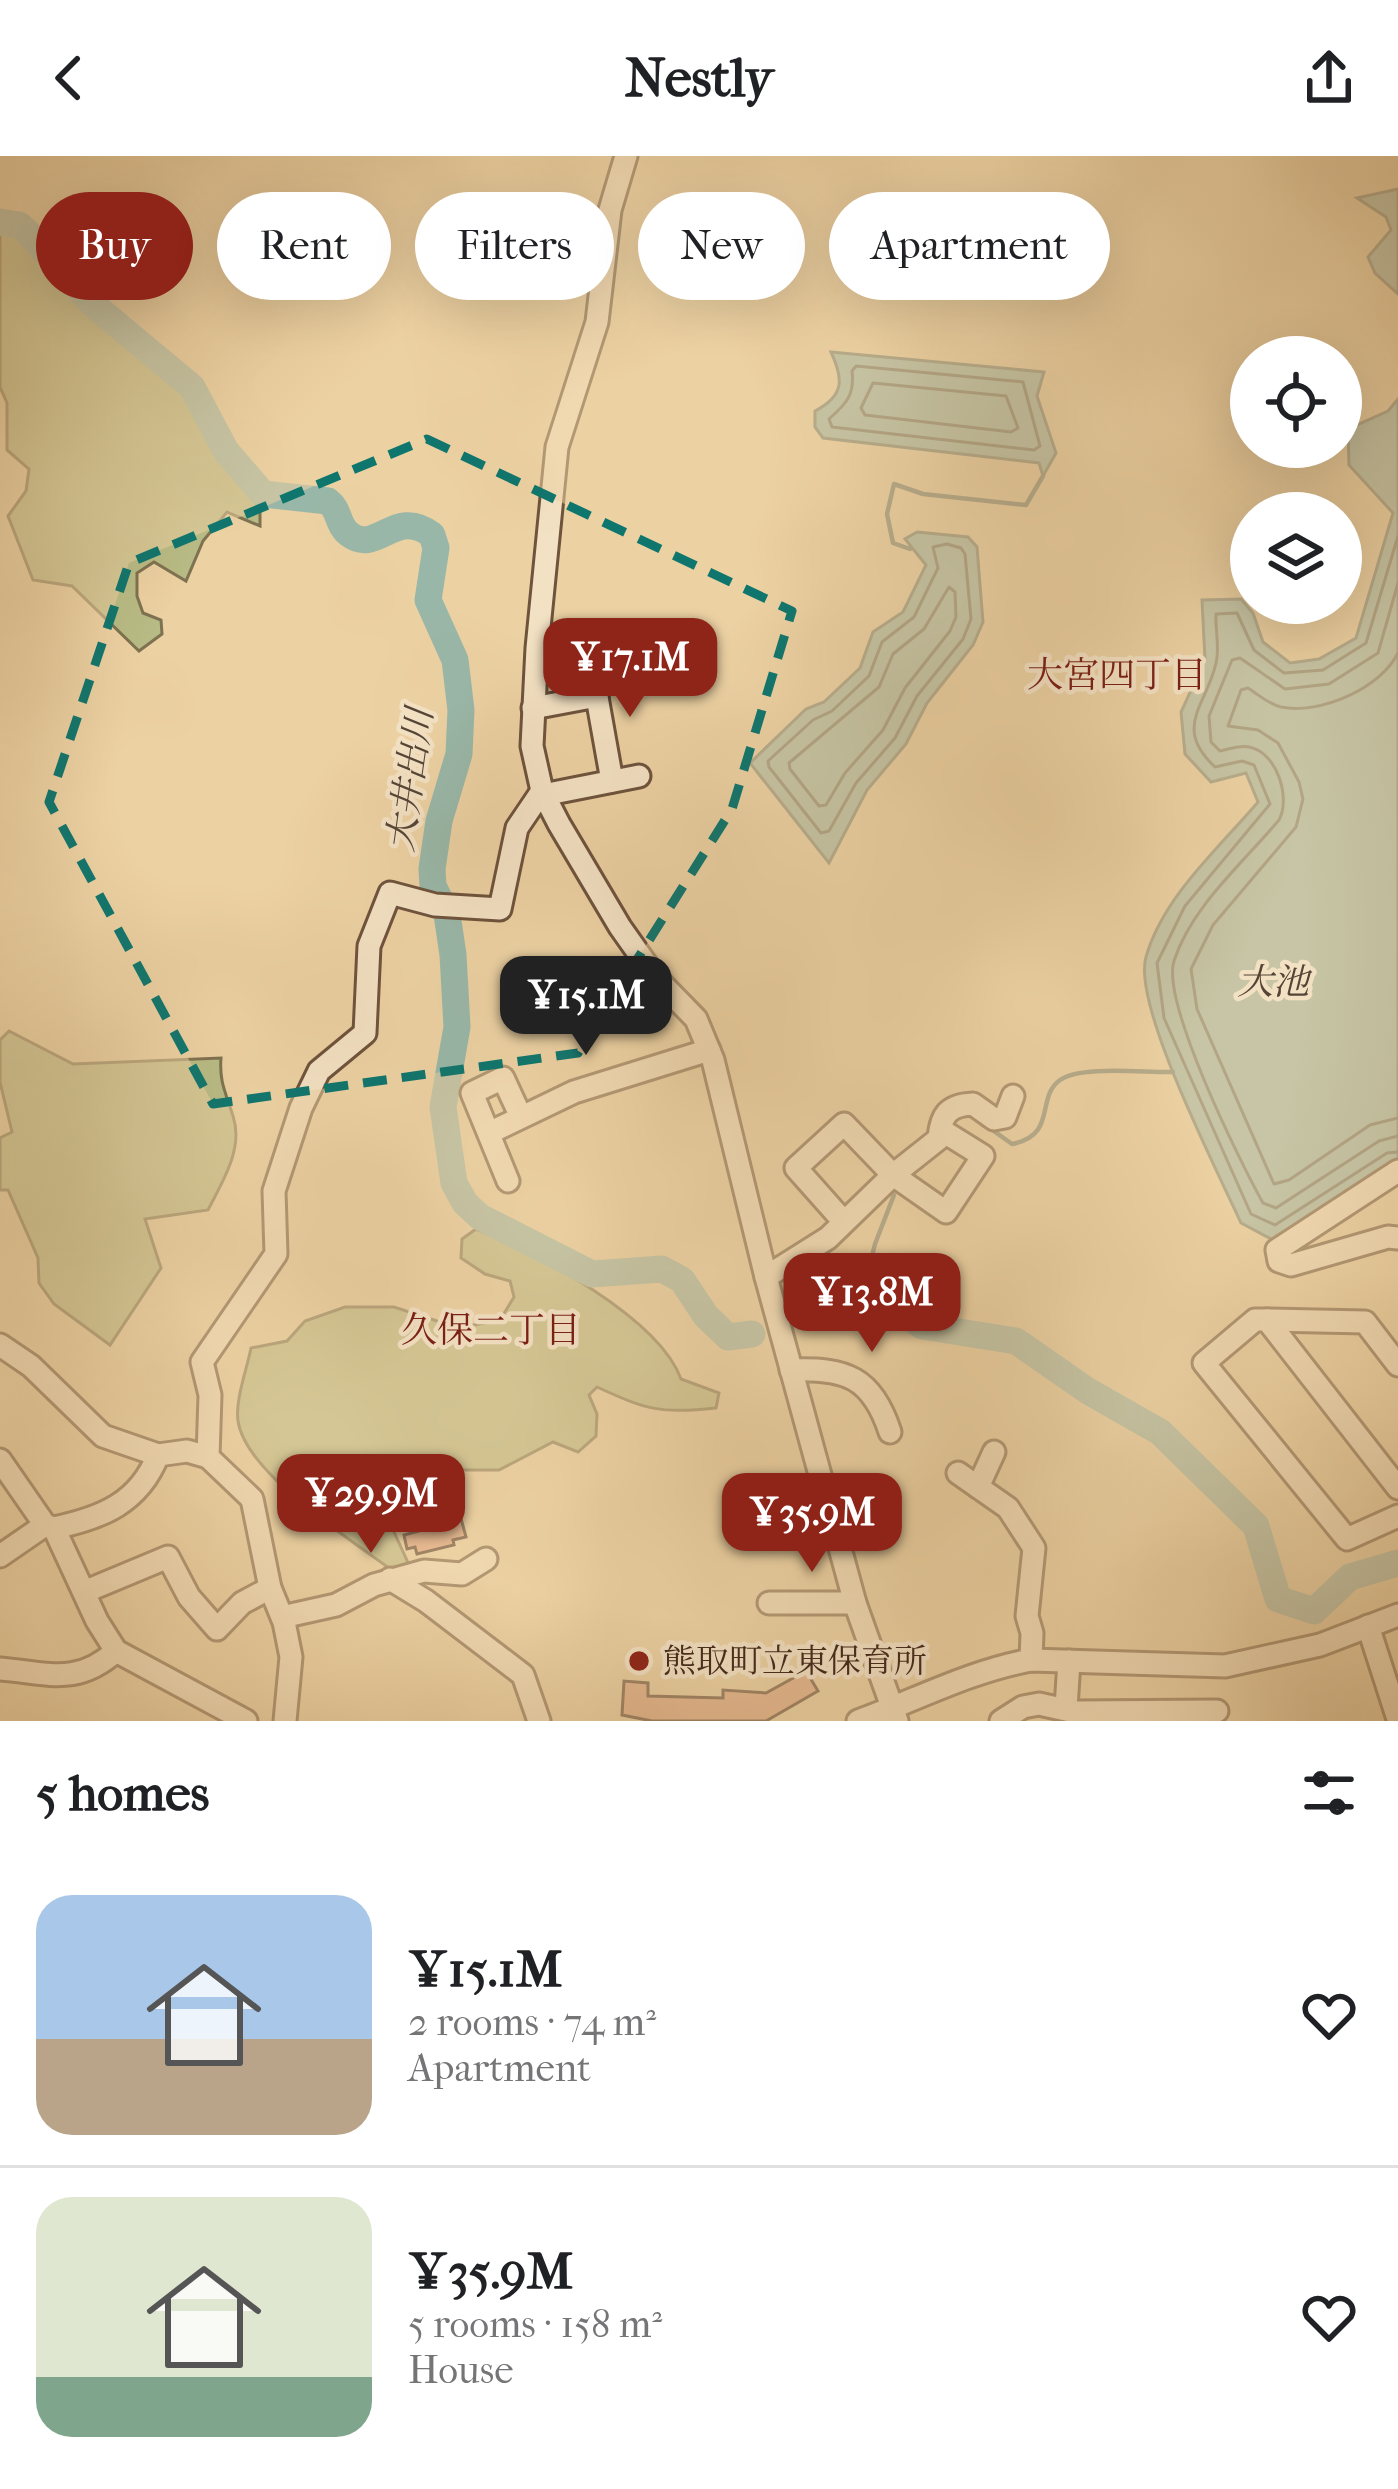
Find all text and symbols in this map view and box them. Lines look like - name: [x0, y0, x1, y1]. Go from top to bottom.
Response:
- icon: back: [36, 45, 102, 111]
- icon: share: [1296, 45, 1362, 111]
- text: Nestly: [625, 47, 773, 110]
- chip: Buy: [36, 192, 193, 300]
- chip: Rent: [217, 192, 391, 300]
- chip: Filters: [415, 192, 614, 300]
- chip: New: [638, 192, 805, 300]
- chip: Apartment: [829, 192, 1110, 300]
- map controls: [1230, 336, 1362, 624]
- button: locate: [1230, 336, 1362, 468]
- button: layers: [1230, 492, 1362, 624]
- pin: ¥17.1M: [532, 618, 728, 720]
- text: ¥17.1M: [570, 634, 690, 680]
- district label: 大宮四丁目: [1027, 654, 1207, 696]
- water label: 大井出川: [379, 702, 441, 854]
- pin: ¥15.1M: [488, 956, 684, 1058]
- water label: 大池: [1237, 961, 1313, 1003]
- text: ¥15.1M: [527, 972, 645, 1018]
- pin: ¥13.8M: [774, 1253, 970, 1355]
- text: ¥13.8M: [810, 1269, 934, 1315]
- district label: 久保二丁目: [401, 1309, 581, 1351]
- pin: ¥29.9M: [273, 1454, 469, 1556]
- text: ¥29.9M: [304, 1470, 438, 1516]
- pin: ¥35.9M: [714, 1473, 910, 1575]
- text: ¥35.9M: [749, 1489, 875, 1535]
- place label: 熊取町立東保育所: [663, 1642, 927, 1681]
- marker: 熊取町立東保育所: [626, 1648, 652, 1674]
- icon: filters: [1296, 1760, 1362, 1826]
- text: 5 homes: [36, 1763, 209, 1823]
- text: ¥15.1M: [408, 1939, 562, 1999]
- icon: home: [132, 1943, 276, 2087]
- icon: heart: [1296, 1982, 1362, 2048]
- text: 2 rooms · 74 m²: [408, 1999, 656, 2045]
- text: Apartment: [408, 2045, 591, 2091]
- text: ¥35.9M: [408, 2241, 573, 2301]
- icon: home: [132, 2245, 276, 2389]
- icon: heart: [1296, 2284, 1362, 2350]
- text: 5 rooms · 158 m²: [408, 2301, 662, 2347]
- text: House: [408, 2347, 514, 2393]

